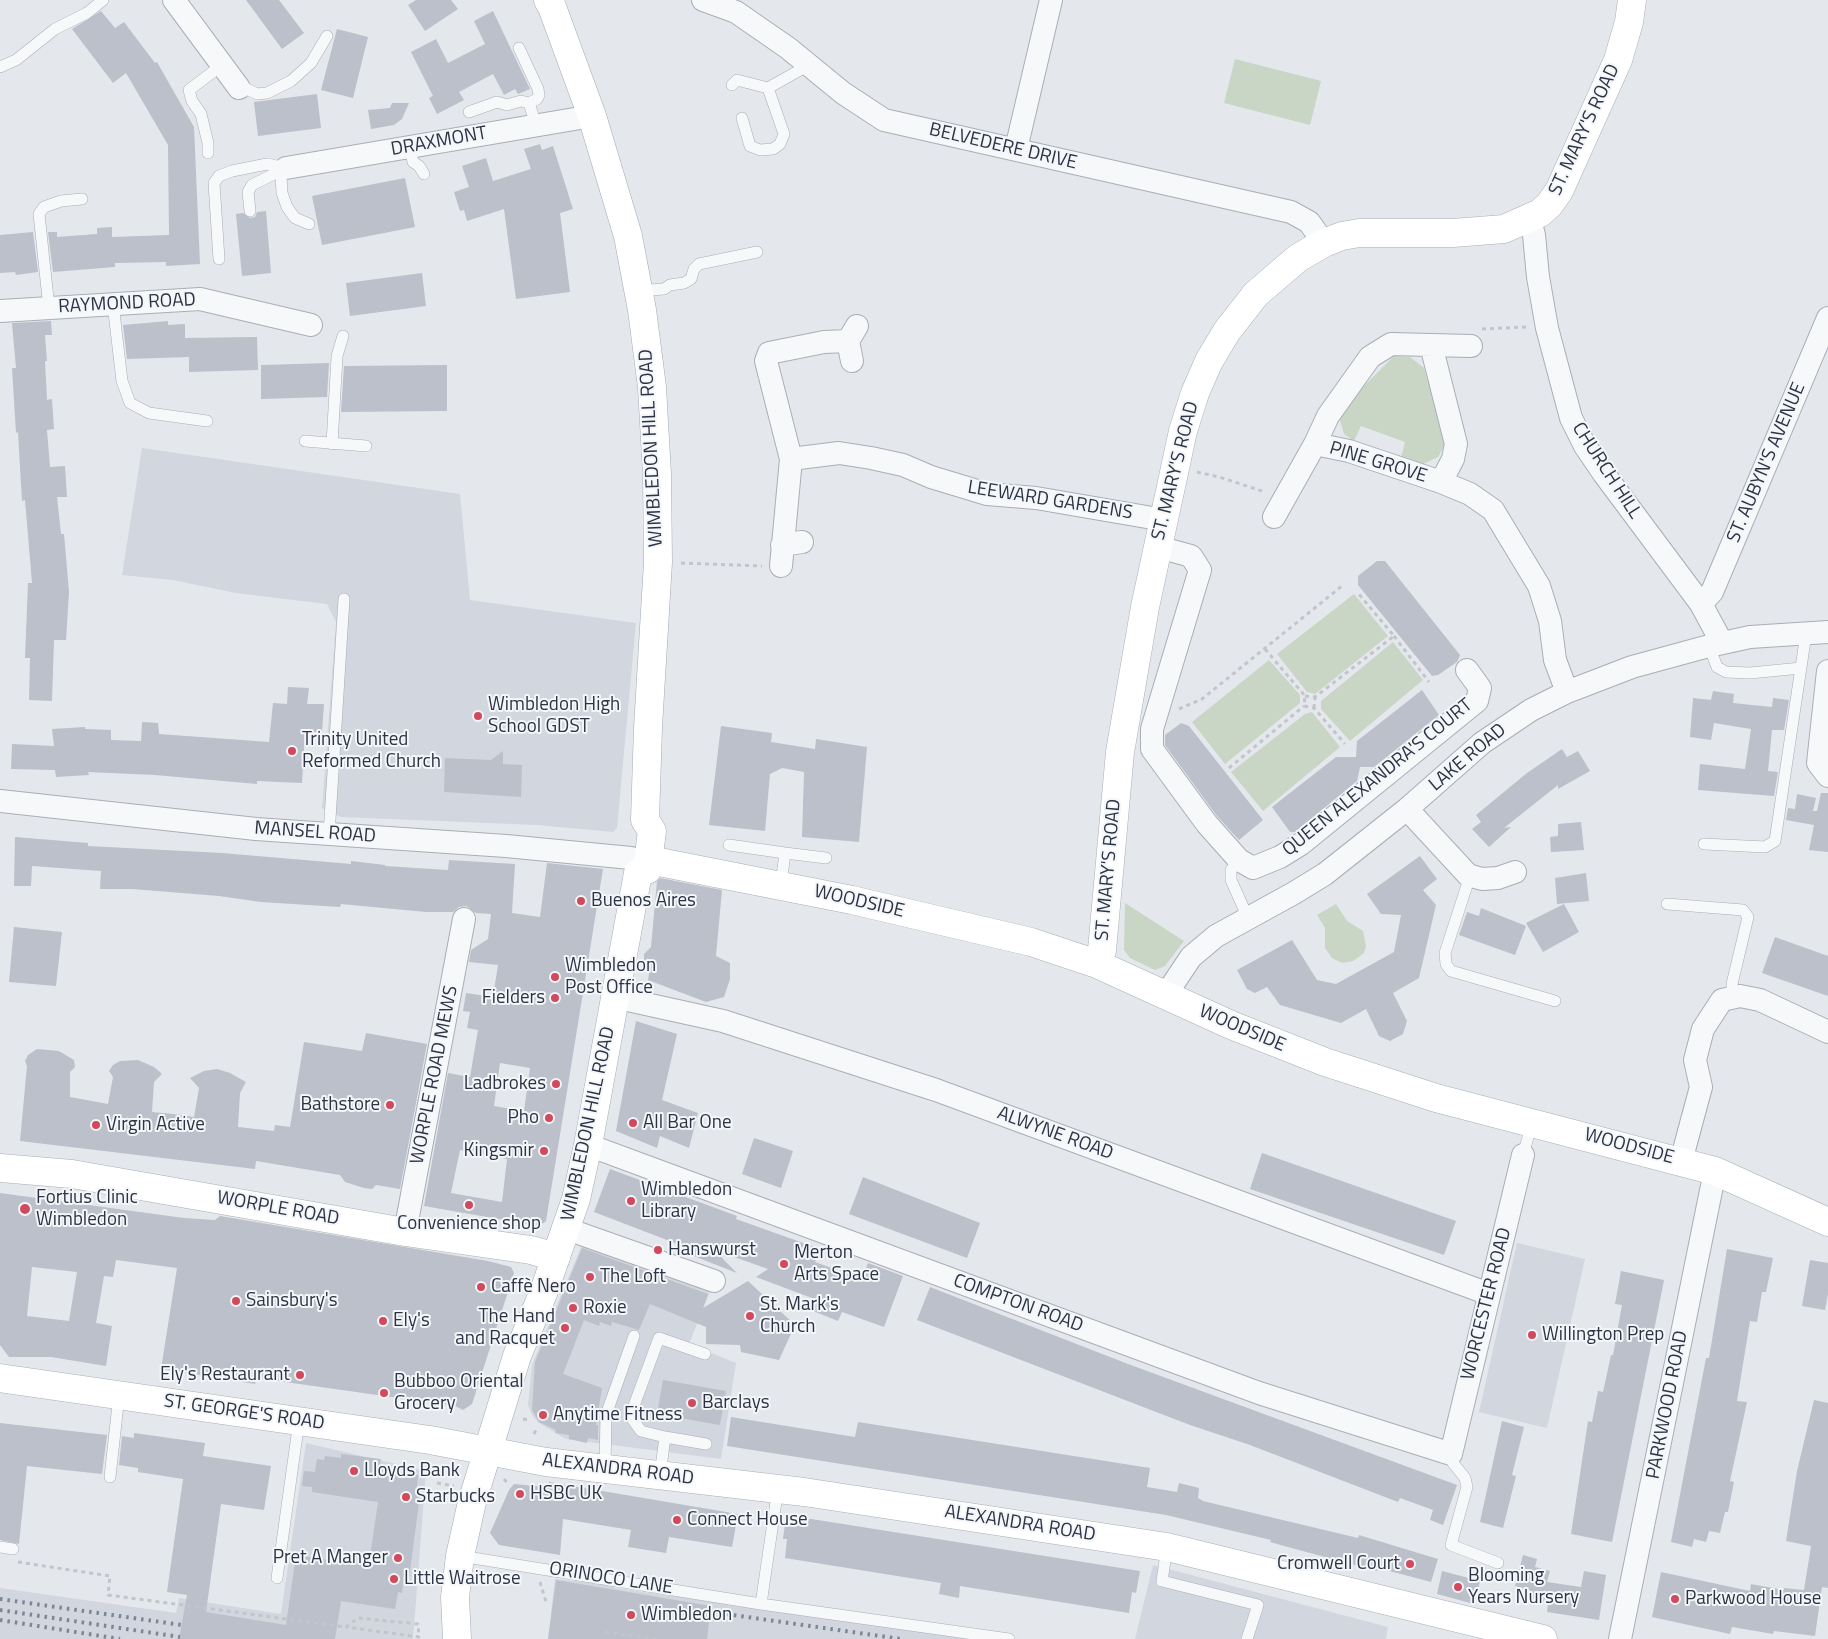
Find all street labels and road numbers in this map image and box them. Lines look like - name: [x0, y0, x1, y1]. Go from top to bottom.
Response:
- street label: ST. MARY'S ROAD: [1545, 61, 1625, 199]
- street label: BELVEDERE DRIVE: [927, 119, 1079, 175]
- street label: DRAXMONT: [389, 122, 489, 162]
- street label: RAYMOND ROAD: [58, 289, 196, 319]
- street label: WIMBLEDON HILL ROAD: [635, 349, 669, 547]
- street label: ST. AUBYN'S AVENUE: [1723, 380, 1811, 546]
- street label: ST. MARY'S ROAD: [1148, 399, 1204, 543]
- street label: CHURCH HILL: [1566, 419, 1646, 523]
- street label: PINE GROVE: [1326, 437, 1430, 489]
- street label: LEEWARD GARDENS: [966, 477, 1134, 525]
- street label: QUEEN ALEXANDRA'S COURT: [1278, 694, 1478, 862]
- street label: LAKE ROAD: [1425, 719, 1511, 797]
- street label: ST. MARY'S ROAD: [1091, 798, 1127, 942]
- street label: MANSEL ROAD: [253, 817, 377, 849]
- street label: WOODSIDE: [812, 881, 906, 923]
- street label: WORPLE ROAD MEWS: [406, 984, 464, 1166]
- street label: WOODSIDE: [1195, 1001, 1289, 1057]
- street label: WIMBLEDON HILL ROAD: [557, 1025, 621, 1223]
- street label: ALWYNE ROAD: [994, 1102, 1116, 1166]
- street label: WOODSIDE: [1582, 1124, 1676, 1170]
- street label: WORPLE ROAD: [215, 1187, 341, 1231]
- street label: WORCESTER ROAD: [1457, 1225, 1517, 1383]
- street label: COMPTON ROAD: [950, 1270, 1086, 1338]
- street label: PARKWOOD ROAD: [1642, 1329, 1694, 1481]
- street label: ST. GEORGE'S ROAD: [162, 1390, 326, 1436]
- street label: ALEXANDRA ROAD: [541, 1449, 695, 1491]
- street label: ALEXANDRA ROAD: [943, 1501, 1097, 1547]
- street label: ORINOCO LANE: [548, 1558, 674, 1600]

